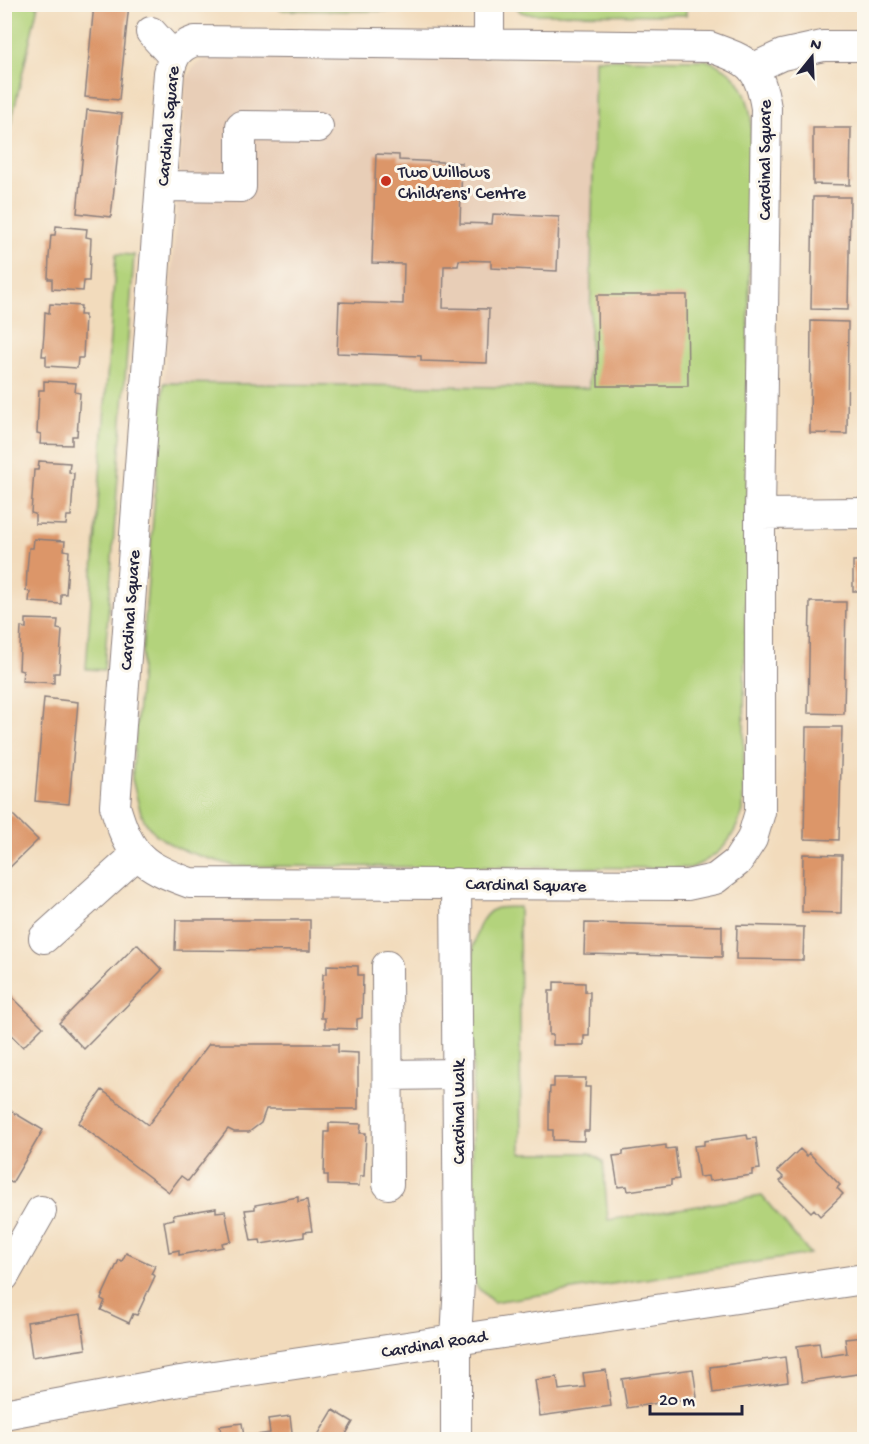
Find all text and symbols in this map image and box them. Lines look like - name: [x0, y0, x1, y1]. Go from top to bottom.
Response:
- north arrow: [782, 27, 842, 87]
- text: N: [808, 35, 824, 57]
- street label: Cardinal Square: [154, 65, 185, 187]
- street label: Cardinal Square: [756, 99, 777, 220]
- place label: Two Willows Childrens' Centre: [397, 163, 527, 205]
- marker: Two Willows Childrens' Centre: [379, 174, 393, 188]
- street label: Cardinal Square: [117, 549, 146, 671]
- street label: Cardinal Square: [466, 875, 587, 898]
- street label: Cardinal Walk: [450, 1058, 471, 1164]
- street label: Cardinal Road: [380, 1327, 490, 1364]
- scale bar: [650, 1378, 742, 1416]
- text: 20 m: [659, 1391, 695, 1412]

